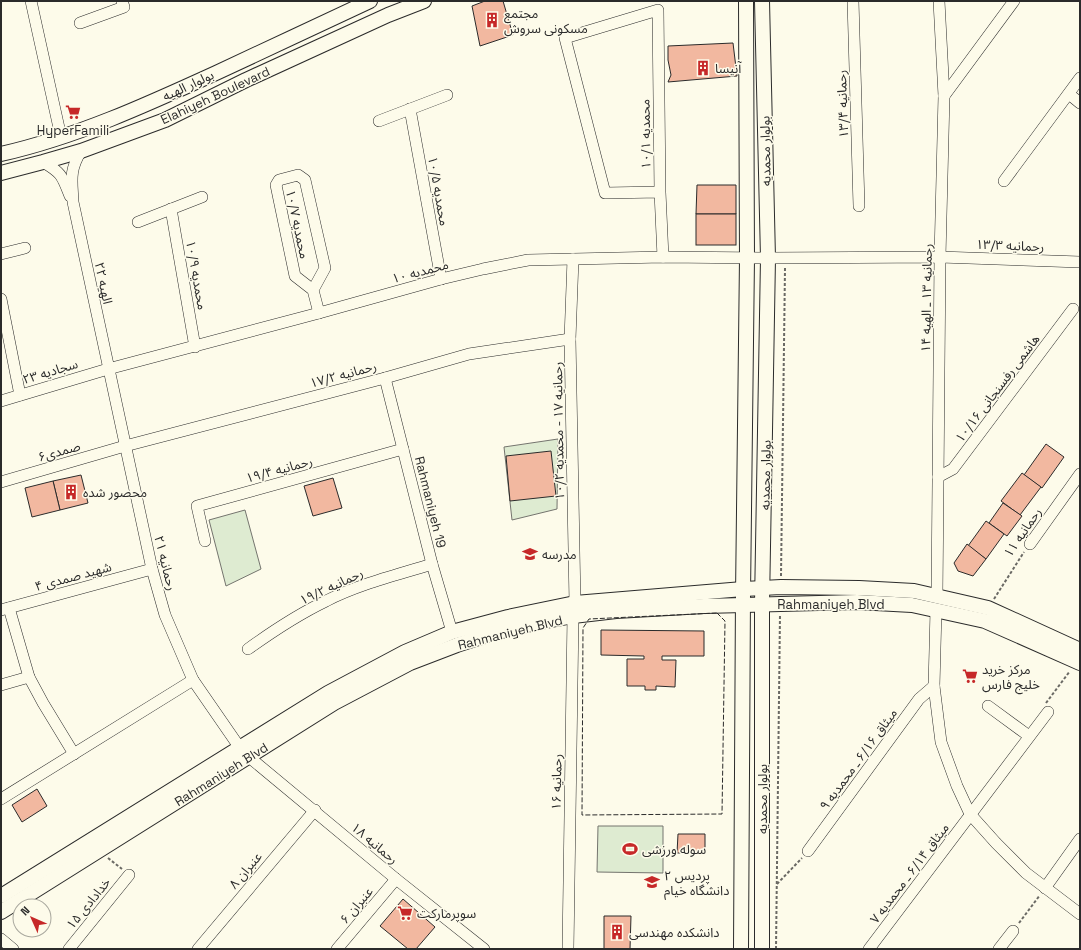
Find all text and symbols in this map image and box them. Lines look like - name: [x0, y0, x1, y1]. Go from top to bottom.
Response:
- place label: مجتمع مسکونی سروش: [504, 5, 588, 37]
- building icon: مجتمع مسکونی سروش: [483, 11, 501, 29]
- building icon: آنیسا: [694, 59, 712, 77]
- place label: آنیسا: [715, 60, 742, 77]
- street label: Elahiyeh Boulevard: [158, 63, 273, 128]
- street label: بولوار الهیه: [160, 66, 217, 105]
- street label: رحمانیه ۱۳/۴: [833, 70, 852, 138]
- street label: محمدیه ۱۰/۱: [636, 99, 655, 169]
- supermarket icon: HyperFamili: [64, 103, 82, 121]
- street label: بولوار محمدیه: [756, 116, 775, 186]
- place label: HyperFamili: [37, 122, 109, 139]
- street label: محمدیه ۱۰/۵: [424, 155, 453, 227]
- street label: محمدیه ۱۰/۷: [282, 188, 313, 260]
- street label: رحمانیه ۱۳/۳: [976, 236, 1044, 255]
- street label: محمدیه ۱۰/۹: [182, 239, 211, 311]
- street label: رحمانیه ۱۳ ـ الهیه ۱۴: [917, 244, 936, 353]
- street label: محمدیه ۱۰: [390, 256, 450, 287]
- street label: الهیه ۲۲: [91, 261, 116, 306]
- street label: هاشمی رفسنجانی ۱۰/۱۶: [951, 331, 1043, 446]
- street label: سجادیه ۲۳: [20, 355, 80, 388]
- street label: رحمانیه ۱۷/۲: [308, 357, 378, 392]
- street label: رحمانیه ۱۷ - محمدیه ۱۰/۲: [549, 362, 568, 500]
- street label: صمدی۶: [36, 437, 83, 466]
- street label: بولوار محمدیه: [756, 440, 775, 510]
- street label: رحمانیه ۱۹/۴: [244, 452, 314, 487]
- street label: Rahmaniyeh 19: [411, 455, 450, 550]
- building icon: محصور شده: [62, 483, 80, 501]
- place label: محصور شده: [83, 484, 147, 501]
- street label: رحمانیه ۱۱: [1000, 504, 1045, 560]
- street label: رحمانیه ۲۱: [150, 534, 181, 592]
- school or university icon: مدرسه: [521, 545, 539, 563]
- place label: مدرسه: [542, 546, 577, 563]
- street label: شهید صمدی ۴: [33, 558, 113, 595]
- street label: رحمانیه ۱۹/۲: [297, 564, 366, 609]
- street label: Rahmaniyeh Blvd: [777, 596, 885, 613]
- street label: Rahmaniyeh Blvd: [456, 611, 564, 654]
- place label: مرکز خرید خلیج فارس: [982, 661, 1040, 695]
- supermarket icon: مرکز خرید خلیج فارس: [961, 667, 979, 685]
- street label: میثاق ۶/۱۶ ـ محمدیه ۹: [816, 705, 901, 813]
- street label: Rahmaniyeh Blvd: [171, 739, 271, 810]
- street label: رحمانیه ۱۶: [548, 754, 565, 810]
- street label: بولوار محمدیه: [754, 764, 771, 834]
- street label: رحمانیه ۱۸: [348, 819, 402, 868]
- street label: میثاق ۶/۱۴ ـ محمدیه ۷: [866, 820, 953, 927]
- sports icon: سوله ورزشی: [621, 840, 639, 858]
- place label: سوله ورزشی: [642, 841, 706, 858]
- street label: عنبران ۸: [225, 848, 266, 892]
- place label: پردیس ۲ دانشگاه خیام: [664, 867, 729, 900]
- school or university icon: پردیس ۲ دانشگاه خیام: [643, 873, 661, 891]
- street label: خدادادی ۱۵: [63, 874, 114, 932]
- street label: عنبران ۶: [336, 883, 377, 927]
- north arrow: [12, 898, 52, 938]
- text: N: [17, 903, 32, 918]
- supermarket icon: سوپرمارکت: [396, 904, 414, 922]
- place label: سوپرمارکت: [417, 905, 476, 923]
- building icon: دانشکده مهندسی: [608, 923, 626, 941]
- place label: دانشکده مهندسی: [629, 924, 720, 941]

